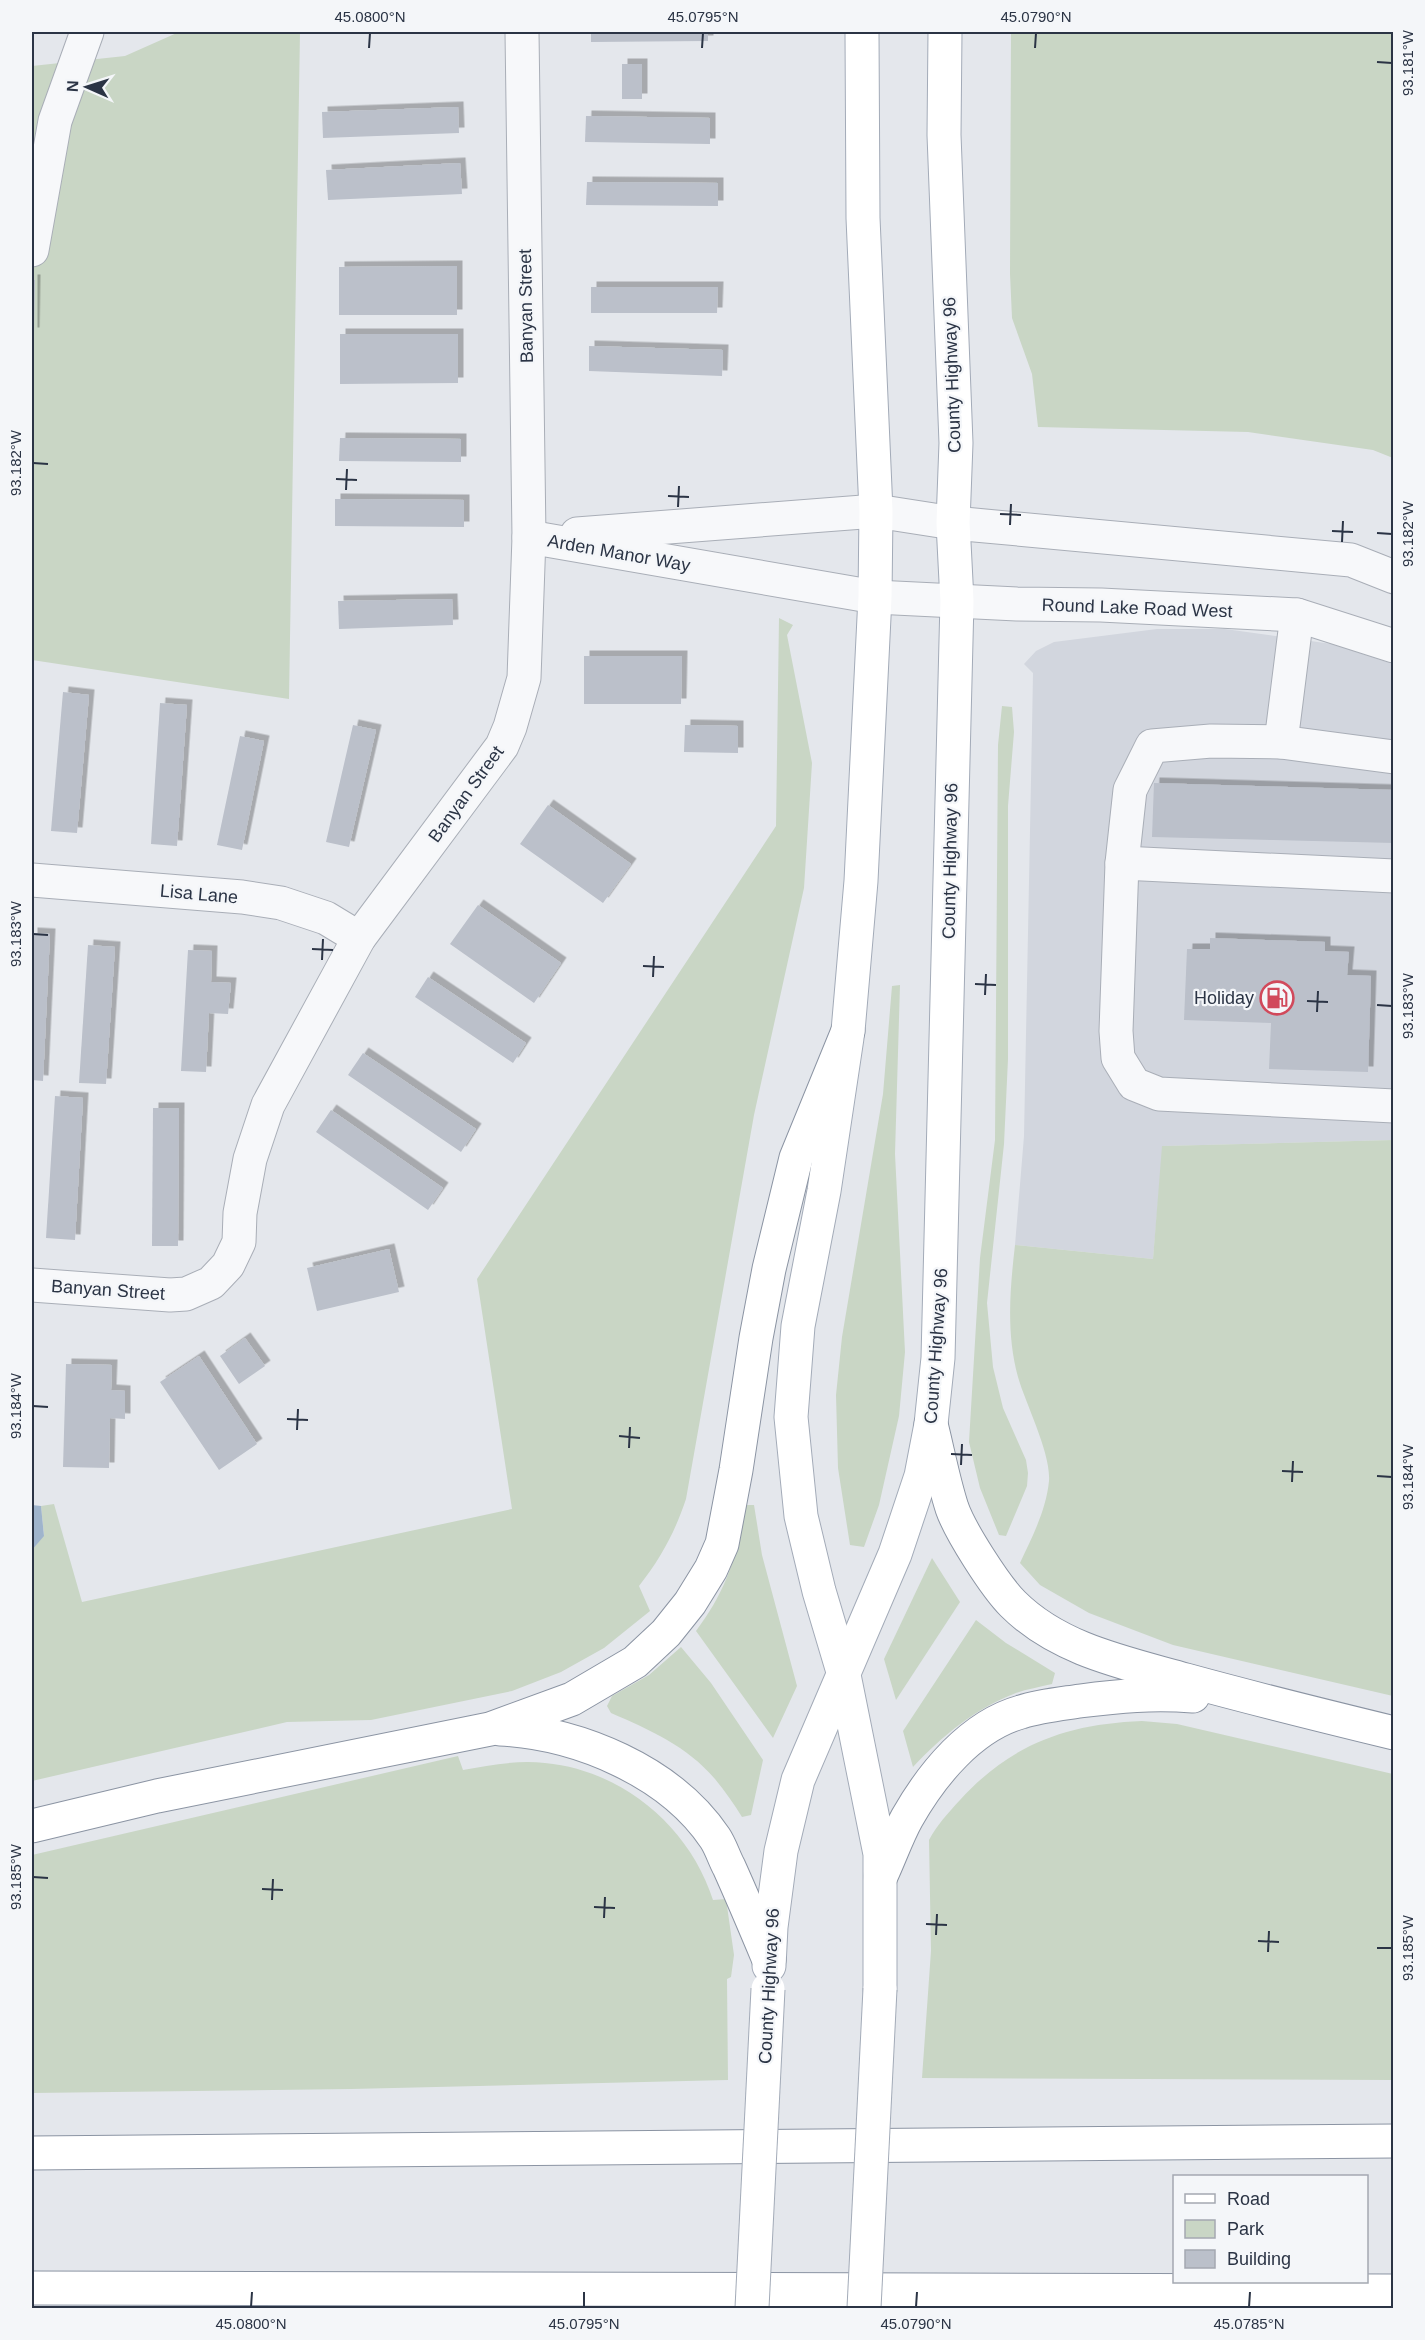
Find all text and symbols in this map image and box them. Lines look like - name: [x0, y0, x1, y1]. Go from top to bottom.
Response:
- text: 45.0800°N: [334, 8, 406, 25]
- text: 45.0795°N: [667, 8, 739, 25]
- text: 45.0790°N: [1000, 8, 1072, 25]
- text: 93.181°W: [1399, 29, 1416, 96]
- north arrow: [57, 57, 117, 117]
- text: N: [64, 80, 81, 92]
- street label: Banyan Street: [515, 249, 537, 363]
- street label: County Highway 96: [939, 297, 965, 453]
- text: 93.182°W: [7, 429, 24, 496]
- text: 93.182°W: [1399, 500, 1416, 567]
- street label: Arden Manor Way: [546, 531, 692, 575]
- street label: Round Lake Road West: [1041, 595, 1233, 621]
- street label: Banyan Street: [424, 742, 508, 846]
- street label: County Highway 96: [939, 783, 961, 939]
- street label: Lisa Lane: [159, 881, 239, 907]
- text: 93.183°W: [7, 900, 24, 967]
- text: 93.183°W: [1399, 972, 1416, 1039]
- fuel station icon: Holiday: [1259, 980, 1295, 1016]
- place label: Holiday: [1194, 988, 1254, 1008]
- street label: County Highway 96: [921, 1267, 951, 1425]
- street label: Banyan Street: [50, 1276, 166, 1304]
- text: 93.184°W: [7, 1372, 24, 1439]
- text: 93.184°W: [1399, 1443, 1416, 1510]
- text: 93.185°W: [7, 1843, 24, 1910]
- street label: County Highway 96: [755, 1908, 783, 2064]
- text: 93.185°W: [1399, 1914, 1416, 1981]
- legend: [1173, 2175, 1368, 2283]
- text: Road: [1227, 2189, 1270, 2209]
- text: Park: [1227, 2219, 1265, 2239]
- text: Building: [1227, 2249, 1291, 2269]
- text: 45.0800°N: [215, 2315, 287, 2332]
- text: 45.0795°N: [548, 2315, 620, 2332]
- text: 45.0790°N: [880, 2315, 952, 2332]
- text: 45.0785°N: [1213, 2315, 1285, 2332]

